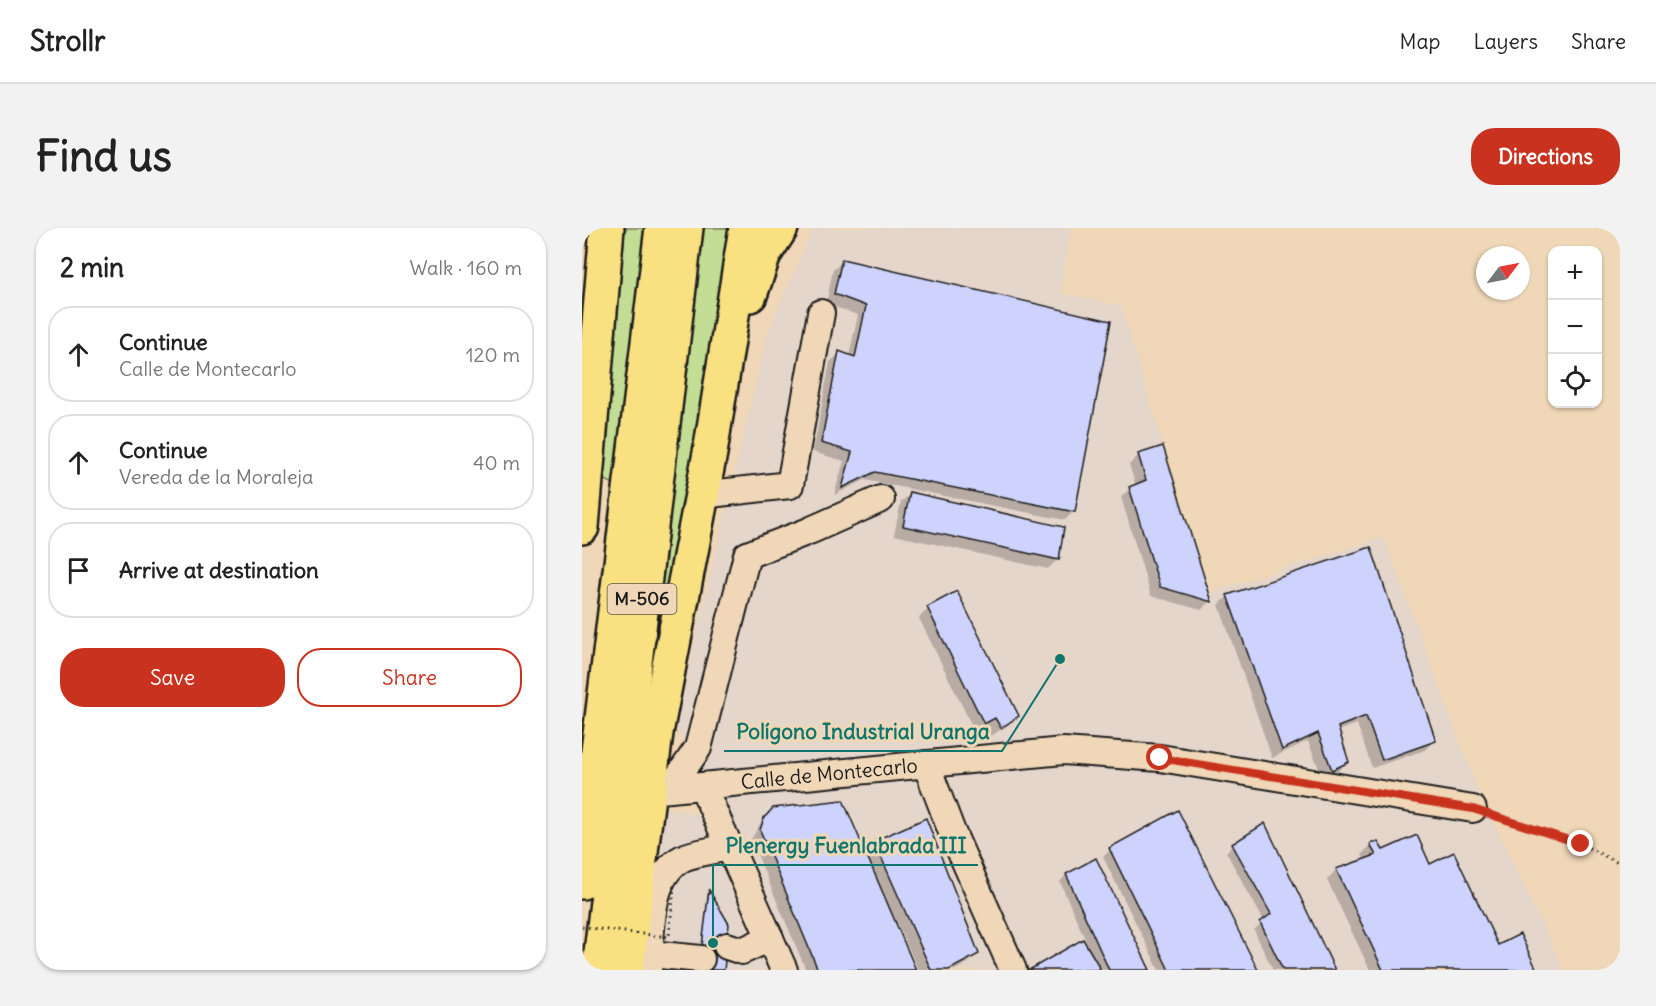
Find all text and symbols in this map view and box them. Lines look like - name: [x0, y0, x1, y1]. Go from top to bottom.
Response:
- text: Strollr: [30, 23, 105, 59]
- text: Map: [1400, 28, 1440, 55]
- text: Layers: [1473, 28, 1538, 55]
- text: Share: [1571, 28, 1626, 55]
- button: Directions: [1471, 128, 1620, 185]
- text: Find us: [36, 130, 172, 182]
- north arrow: [1476, 246, 1530, 300]
- map controls: [1548, 246, 1602, 408]
- button: +: [1548, 246, 1602, 300]
- text: 2 min: [60, 251, 124, 284]
- text: Walk · 160 m: [409, 255, 522, 280]
- button: −: [1548, 300, 1602, 354]
- text: Continue: [119, 328, 208, 356]
- icon: ahead: [62, 338, 95, 371]
- text: 120 m: [466, 342, 520, 367]
- button: locate: [1548, 354, 1602, 408]
- text: Calle de Montecarlo: [119, 356, 296, 381]
- text: Continue: [119, 436, 208, 464]
- icon: ahead: [62, 446, 95, 479]
- text: 40 m: [473, 450, 520, 475]
- text: Vereda de la Moraleja: [119, 464, 313, 489]
- icon: arrive: [62, 554, 95, 587]
- text: Arrive at destination: [119, 556, 319, 584]
- road number: M-506: [608, 584, 676, 614]
- button: Save: [60, 648, 285, 707]
- button: Share: [297, 648, 522, 707]
- callout: Polígono Industrial Uranga: [724, 712, 1002, 751]
- text: Polígono Industrial Uranga: [736, 718, 990, 745]
- route start: [1146, 744, 1172, 770]
- street label: Calle de Montecarlo: [740, 752, 919, 794]
- callout: Plenergy Fuenlabrada III: [713, 826, 978, 865]
- route end: [1567, 830, 1593, 856]
- text: Plenergy Fuenlabrada III: [725, 832, 967, 859]

